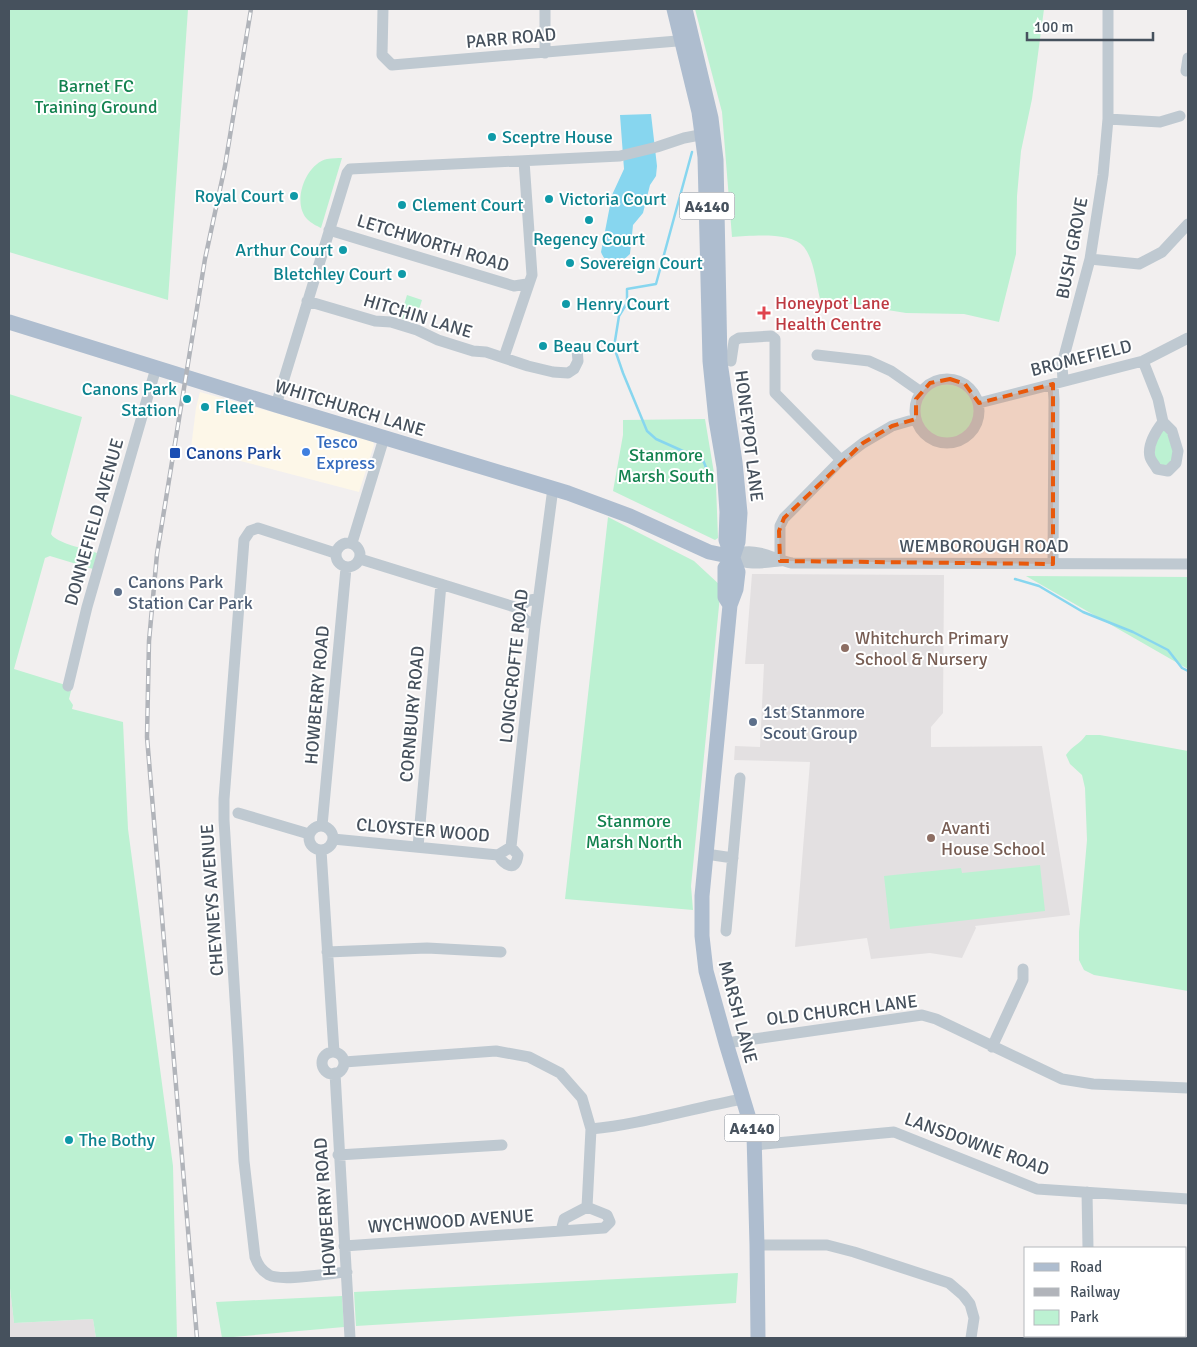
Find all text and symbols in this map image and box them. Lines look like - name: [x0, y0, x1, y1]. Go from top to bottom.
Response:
- scale bar: [1027, 10, 1153, 42]
- text: 100 m: [1034, 18, 1074, 36]
- street label: PARR ROAD: [465, 23, 557, 53]
- park label: Barnet FC Training Ground: [35, 75, 157, 118]
- place label: Sceptre House: [502, 126, 613, 148]
- marker: Sceptre House: [486, 131, 498, 143]
- place label: Royal Court: [195, 185, 284, 207]
- place label: Victoria Court: [559, 188, 666, 210]
- marker: Royal Court: [288, 190, 300, 202]
- road number: A4140: [680, 192, 734, 220]
- marker: Victoria Court: [543, 193, 555, 205]
- place label: Clement Court: [412, 194, 524, 216]
- street label: BUSH GROVE: [1051, 195, 1093, 301]
- marker: Clement Court: [396, 199, 408, 211]
- street label: LETCHWORTH ROAD: [354, 209, 512, 277]
- marker: Regency Court: [583, 214, 595, 226]
- place label: Regency Court: [533, 228, 645, 250]
- place label: Arthur Court: [235, 239, 333, 261]
- marker: Arthur Court: [337, 244, 349, 256]
- place label: Sovereign Court: [580, 252, 703, 274]
- marker: Sovereign Court: [564, 257, 576, 269]
- place label: Bletchley Court: [273, 263, 392, 285]
- marker: Bletchley Court: [396, 268, 408, 280]
- street label: HITCHIN LANE: [361, 289, 475, 343]
- place label: Honeypot Lane Health Centre: [775, 292, 890, 335]
- place label: Henry Court: [576, 293, 670, 315]
- marker: Henry Court: [560, 298, 572, 310]
- marker: Honeypot Lane Health Centre: [757, 306, 771, 320]
- place label: Beau Court: [553, 335, 639, 357]
- street label: BROMEFIELD: [1028, 335, 1134, 381]
- marker: Beau Court: [537, 340, 549, 352]
- street label: HONEYPOT LANE: [730, 369, 768, 503]
- street label: WHITCHURCH LANE: [272, 375, 428, 441]
- place label: Canons Park Station: [82, 378, 177, 421]
- marker: Canons Park Station: [181, 393, 193, 405]
- place label: Fleet: [215, 396, 254, 418]
- marker: Fleet: [199, 401, 211, 413]
- place label: Tesco Express: [316, 431, 375, 474]
- street label: DONNEFIELD AVENUE: [60, 436, 128, 608]
- place label: Canons Park: [186, 442, 281, 464]
- park label: Stanmore Marsh South: [617, 444, 715, 487]
- marker: Canons Park: [168, 446, 182, 460]
- marker: Tesco Express: [300, 446, 312, 458]
- street label: WEMBOROUGH ROAD: [899, 535, 1069, 557]
- place label: Canons Park Station Car Park: [128, 571, 253, 614]
- marker: Canons Park Station Car Park: [112, 586, 124, 598]
- street label: LONGCROFTE ROAD: [495, 588, 533, 744]
- street label: HOWBERRY ROAD: [300, 625, 334, 765]
- place label: Whitchurch Primary School & Nursery: [855, 627, 1009, 670]
- marker: Whitchurch Primary School & Nursery: [839, 642, 851, 654]
- street label: CORNBURY ROAD: [395, 645, 429, 783]
- place label: 1st Stanmore Scout Group: [763, 701, 865, 744]
- marker: 1st Stanmore Scout Group: [747, 716, 759, 728]
- park label: Stanmore Marsh North: [586, 810, 682, 853]
- street label: CLOYSTER WOOD: [355, 813, 491, 847]
- place label: Avanti House School: [941, 817, 1045, 860]
- street label: CHEYNEYS AVENUE: [196, 823, 228, 977]
- marker: Avanti House School: [925, 832, 937, 844]
- street label: MARSH LANE: [714, 958, 762, 1066]
- street label: OLD CHURCH LANE: [765, 990, 919, 1030]
- street label: LANSDOWNE ROAD: [902, 1108, 1052, 1180]
- road number: A4140: [724, 1114, 780, 1142]
- place label: The Bothy: [79, 1129, 156, 1151]
- marker: The Bothy: [63, 1134, 75, 1146]
- street label: HOWBERRY ROAD: [309, 1137, 341, 1277]
- street label: WYCHWOOD AVENUE: [367, 1204, 535, 1238]
- legend: [1024, 1247, 1187, 1337]
- text: Road: [1070, 1258, 1102, 1276]
- text: Railway: [1070, 1283, 1120, 1301]
- text: Park: [1070, 1308, 1099, 1326]

